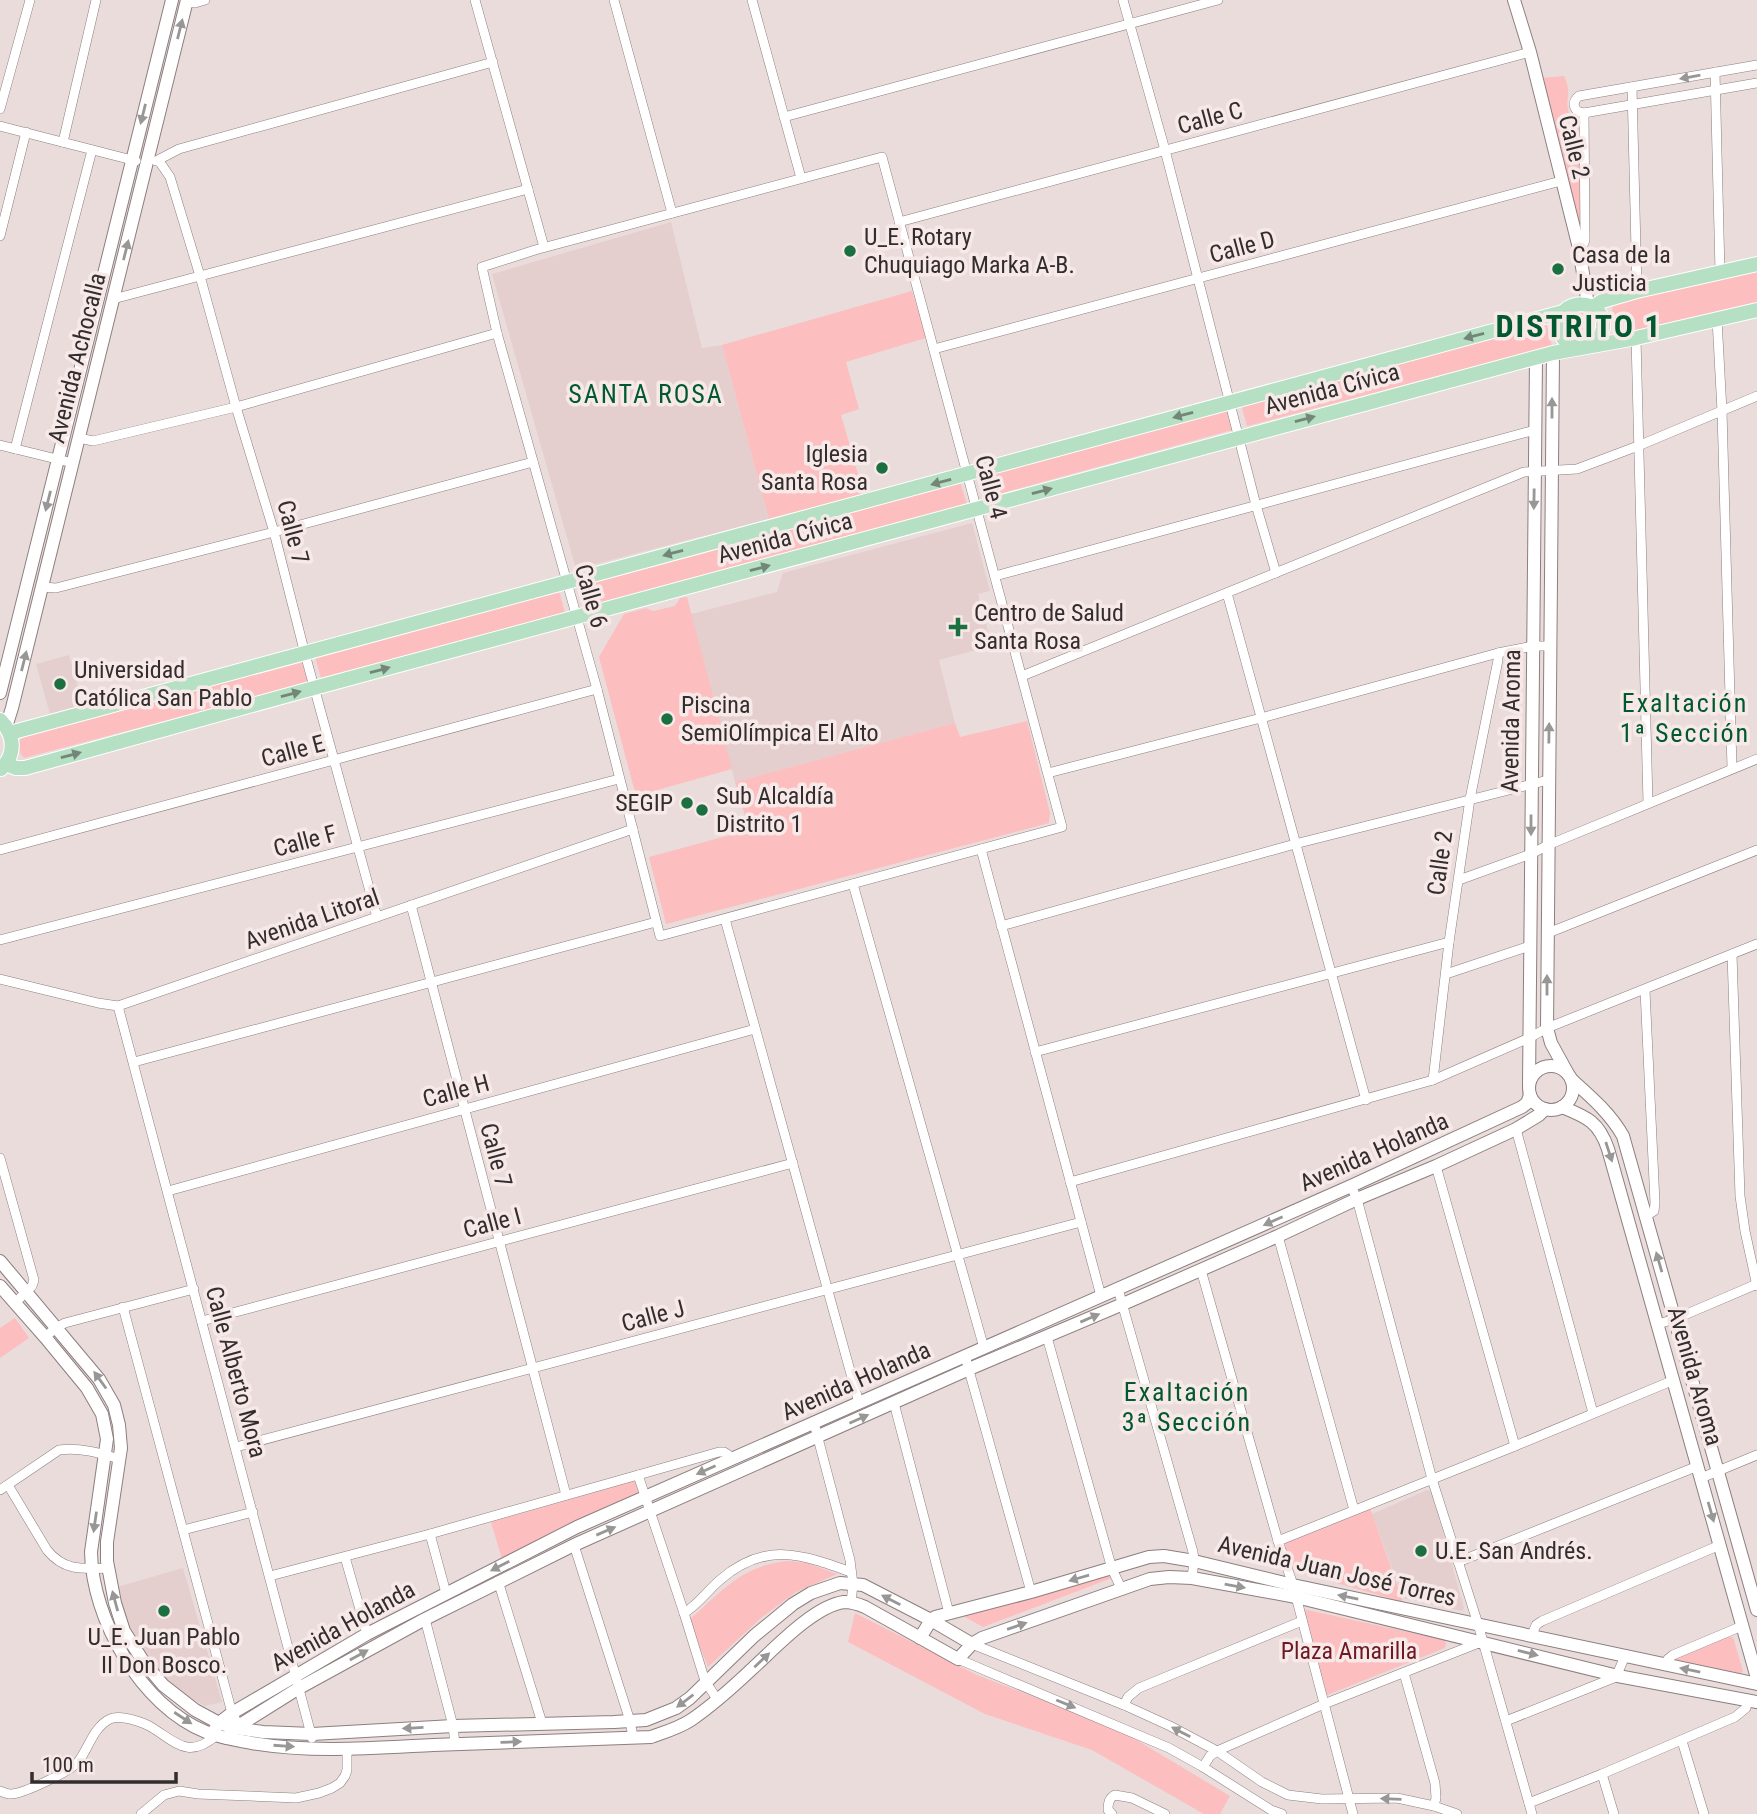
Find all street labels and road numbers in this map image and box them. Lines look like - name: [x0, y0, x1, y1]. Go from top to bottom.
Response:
- street label: Calle C: [1174, 96, 1246, 140]
- street label: Calle 2: [1553, 112, 1595, 182]
- street label: Calle D: [1206, 225, 1278, 269]
- street label: Avenida Achocalla: [42, 270, 112, 446]
- street label: Avenida Cívica: [1262, 358, 1402, 420]
- street label: Calle 4: [969, 452, 1013, 522]
- street label: Calle 7: [271, 497, 315, 567]
- street label: Avenida Cívica: [715, 507, 855, 569]
- street label: Calle 6: [569, 561, 613, 631]
- street label: Avenida Aroma: [1496, 649, 1526, 793]
- street label: Calle E: [258, 729, 328, 773]
- street label: Calle F: [270, 819, 340, 863]
- street label: Calle 2: [1422, 829, 1458, 897]
- street label: Avenida Litoral: [241, 883, 383, 955]
- street label: Calle H: [420, 1069, 492, 1113]
- street label: Avenida Holanda: [1295, 1107, 1453, 1197]
- street label: Calle 7: [474, 1120, 518, 1190]
- street label: Calle I: [460, 1202, 524, 1244]
- street label: Calle Alberto Mora: [200, 1283, 272, 1461]
- street label: Calle J: [618, 1294, 688, 1338]
- street label: Avenida Aroma: [1662, 1303, 1728, 1449]
- street label: Avenida Holanda: [777, 1336, 935, 1426]
- street label: Avenida Juan José Torres: [1215, 1530, 1459, 1612]
- street label: Avenida Holanda: [266, 1575, 420, 1677]

